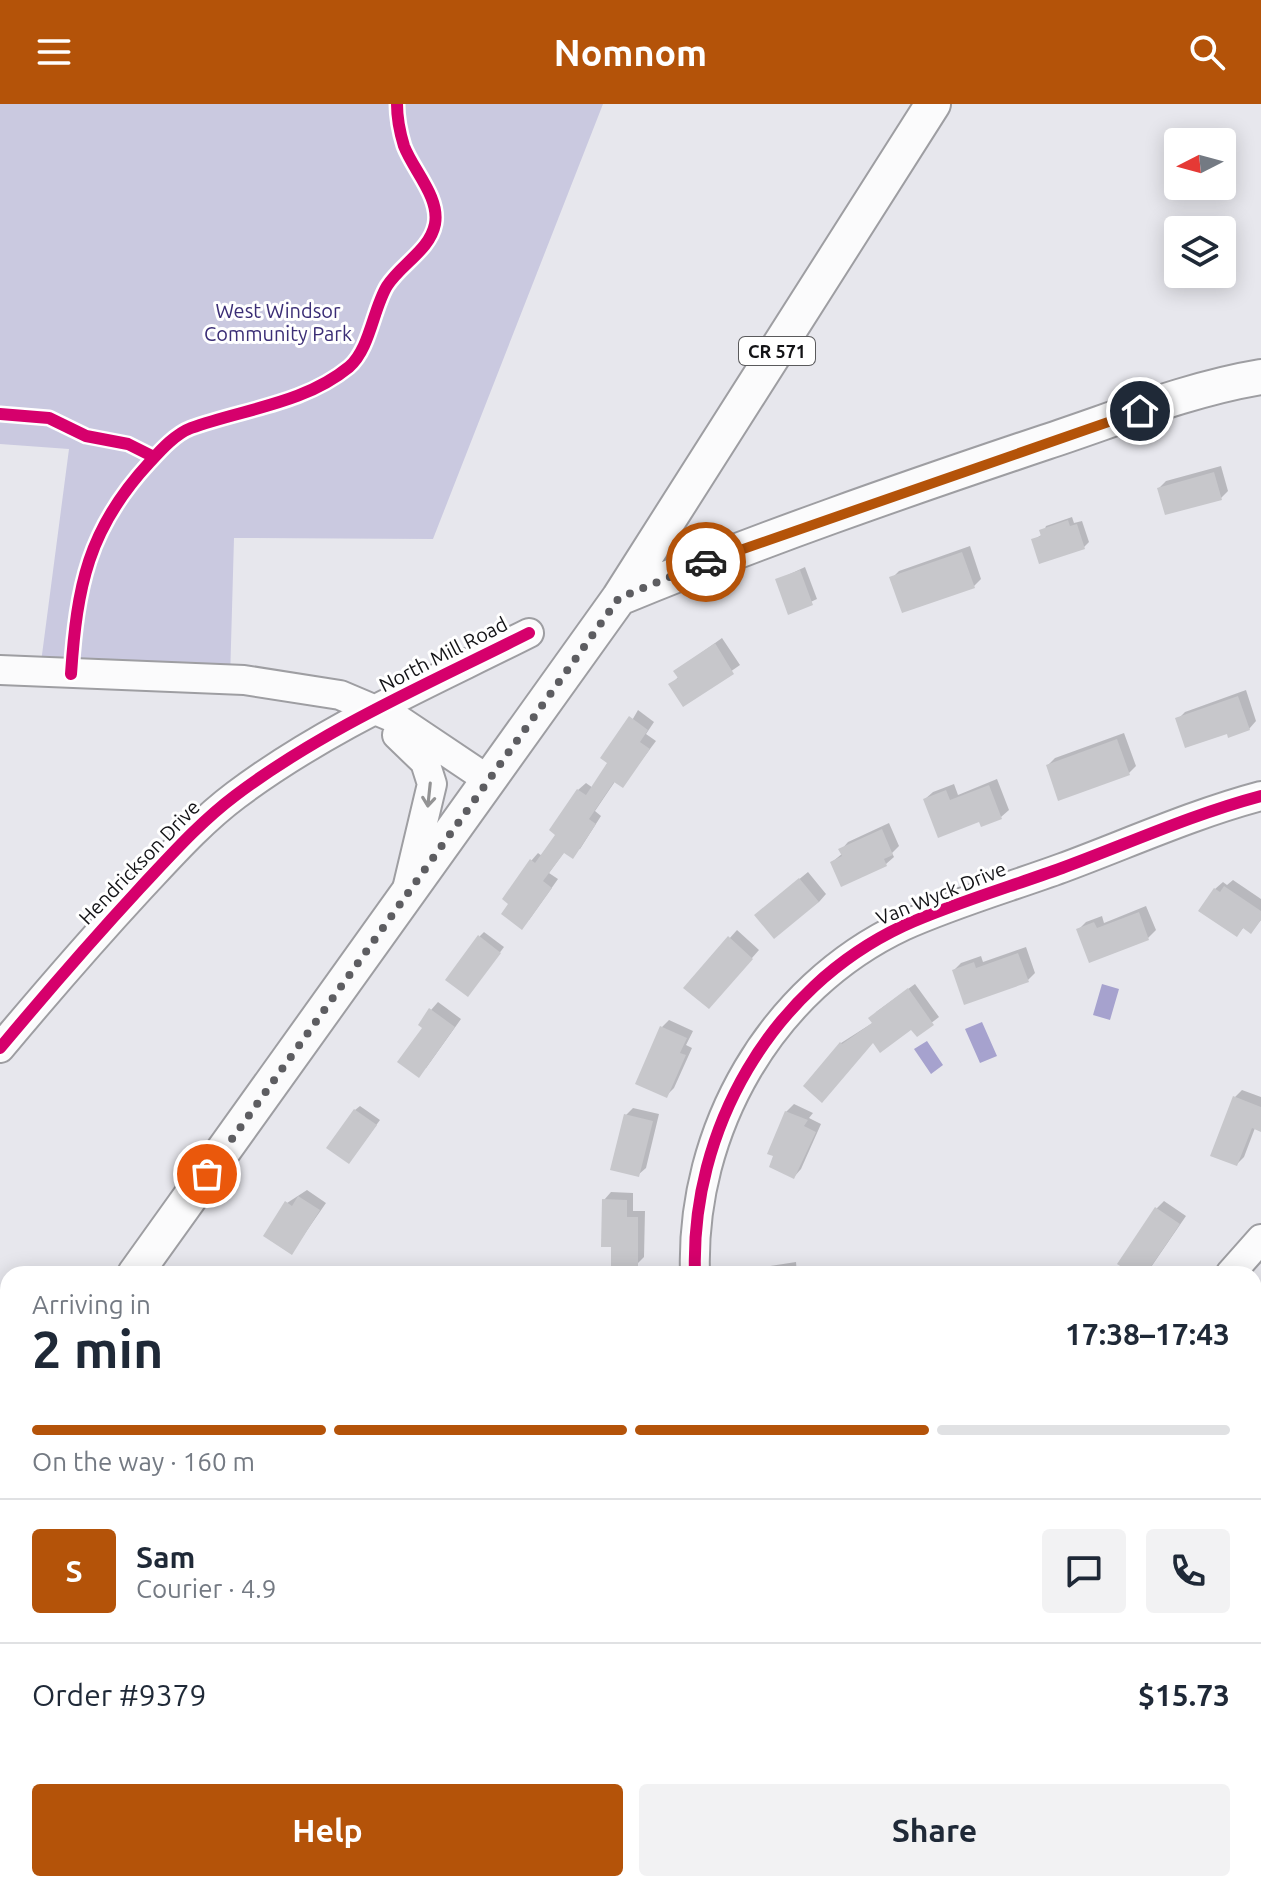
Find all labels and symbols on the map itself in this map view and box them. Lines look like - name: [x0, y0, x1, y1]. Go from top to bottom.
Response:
- north arrow: [1164, 128, 1236, 200]
- park label: West Windsor Community Park: [204, 299, 352, 345]
- road number: CR 571: [739, 337, 815, 365]
- pin: [1106, 377, 1174, 445]
- courier: [666, 522, 746, 602]
- street label: North Mill Road: [375, 612, 511, 696]
- one-way arrow: [422, 781, 437, 808]
- street label: Hendrickson Drive: [74, 795, 204, 929]
- street label: Van Wyck Drive: [873, 856, 1009, 930]
- pin: [173, 1140, 241, 1208]

